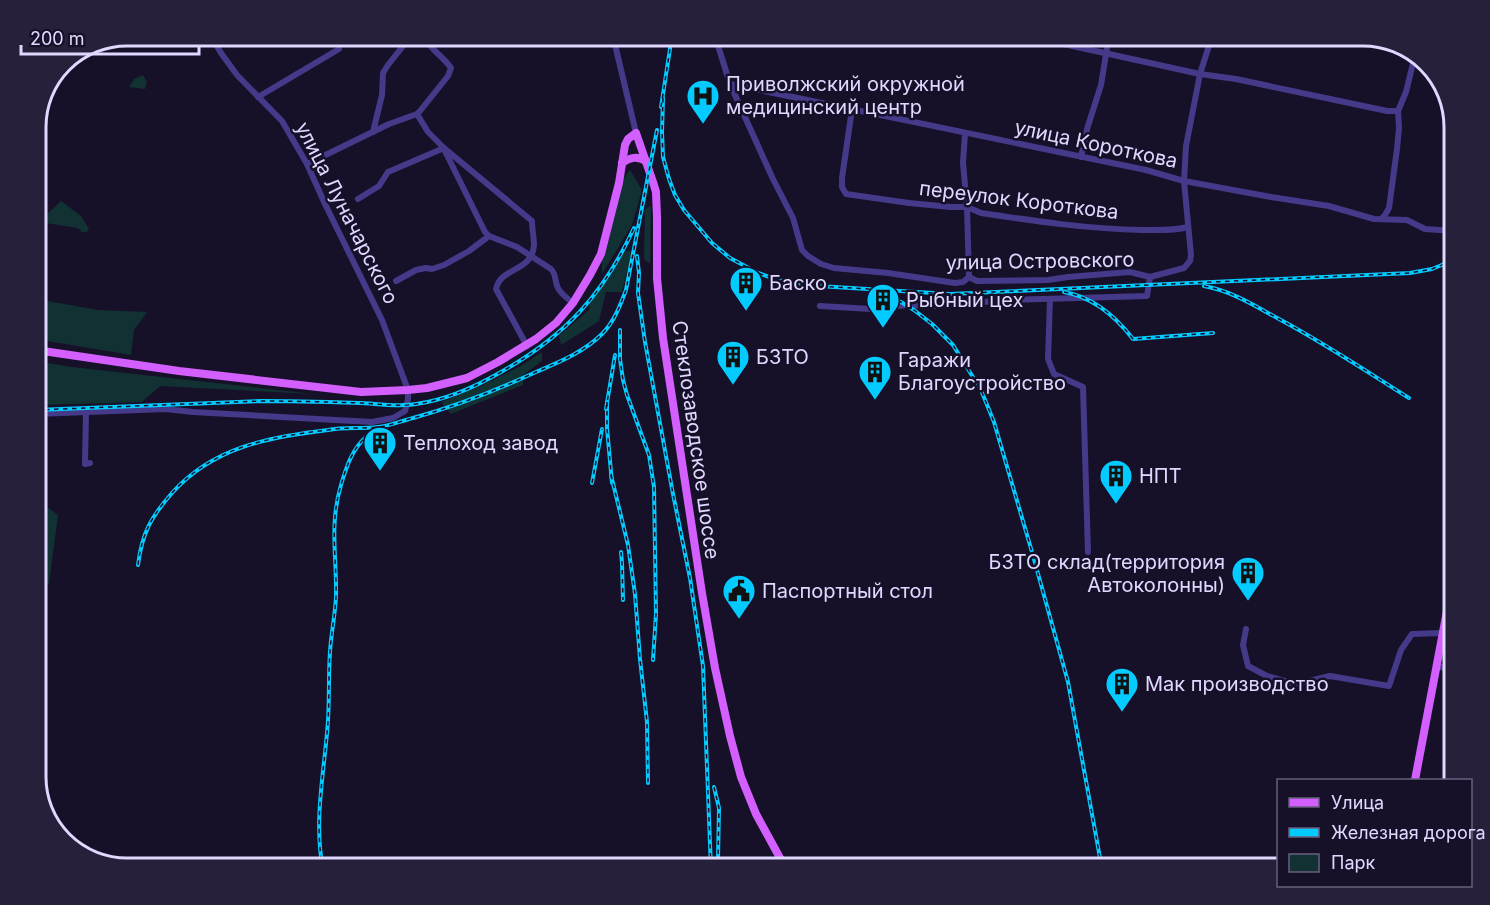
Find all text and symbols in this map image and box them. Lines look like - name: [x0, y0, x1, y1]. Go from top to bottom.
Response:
- scale bar: [21, 18, 200, 56]
- text: 200 m: [30, 28, 85, 49]
- place label: Приволжский окружной медицинский центр: [726, 72, 965, 119]
- hospital icon: Приволжский окружной медицинский центр: [685, 78, 721, 125]
- street label: улица Короткова: [1012, 115, 1180, 173]
- street label: улица Луначарского: [291, 118, 403, 308]
- street label: переулок Короткова: [918, 176, 1120, 224]
- street label: улица Островского: [946, 247, 1134, 275]
- building icon: Баско: [728, 265, 764, 312]
- place label: Баско: [769, 271, 827, 295]
- building icon: Рыбный цех: [865, 282, 901, 329]
- place label: Рыбный цех: [906, 288, 1024, 312]
- street label: Стеклозаводское шоссе: [667, 319, 725, 561]
- building icon: БЗТО: [715, 339, 751, 386]
- place label: БЗТО: [756, 345, 809, 369]
- place label: Гаражи Благоустройство: [898, 348, 1066, 395]
- building icon: Гаражи Благоустройство: [857, 354, 893, 401]
- building icon: Теплоход завод: [362, 425, 398, 472]
- place label: Теплоход завод: [403, 431, 558, 455]
- building icon: НПТ: [1098, 458, 1134, 505]
- place label: НПТ: [1139, 464, 1182, 488]
- place label: БЗТО склад(территория Автоколонны): [989, 550, 1225, 597]
- building icon: БЗТО склад(территория Автоколонны): [1230, 555, 1266, 602]
- public building icon: Паспортный стол: [721, 573, 757, 620]
- place label: Паспортный стол: [762, 579, 933, 603]
- building icon: Мак производство: [1104, 666, 1140, 713]
- place label: Мак производство: [1145, 672, 1329, 696]
- legend: [1277, 779, 1472, 887]
- text: Улица: [1331, 792, 1384, 813]
- text: Железная дорога: [1331, 822, 1486, 843]
- text: Парк: [1331, 852, 1376, 873]

